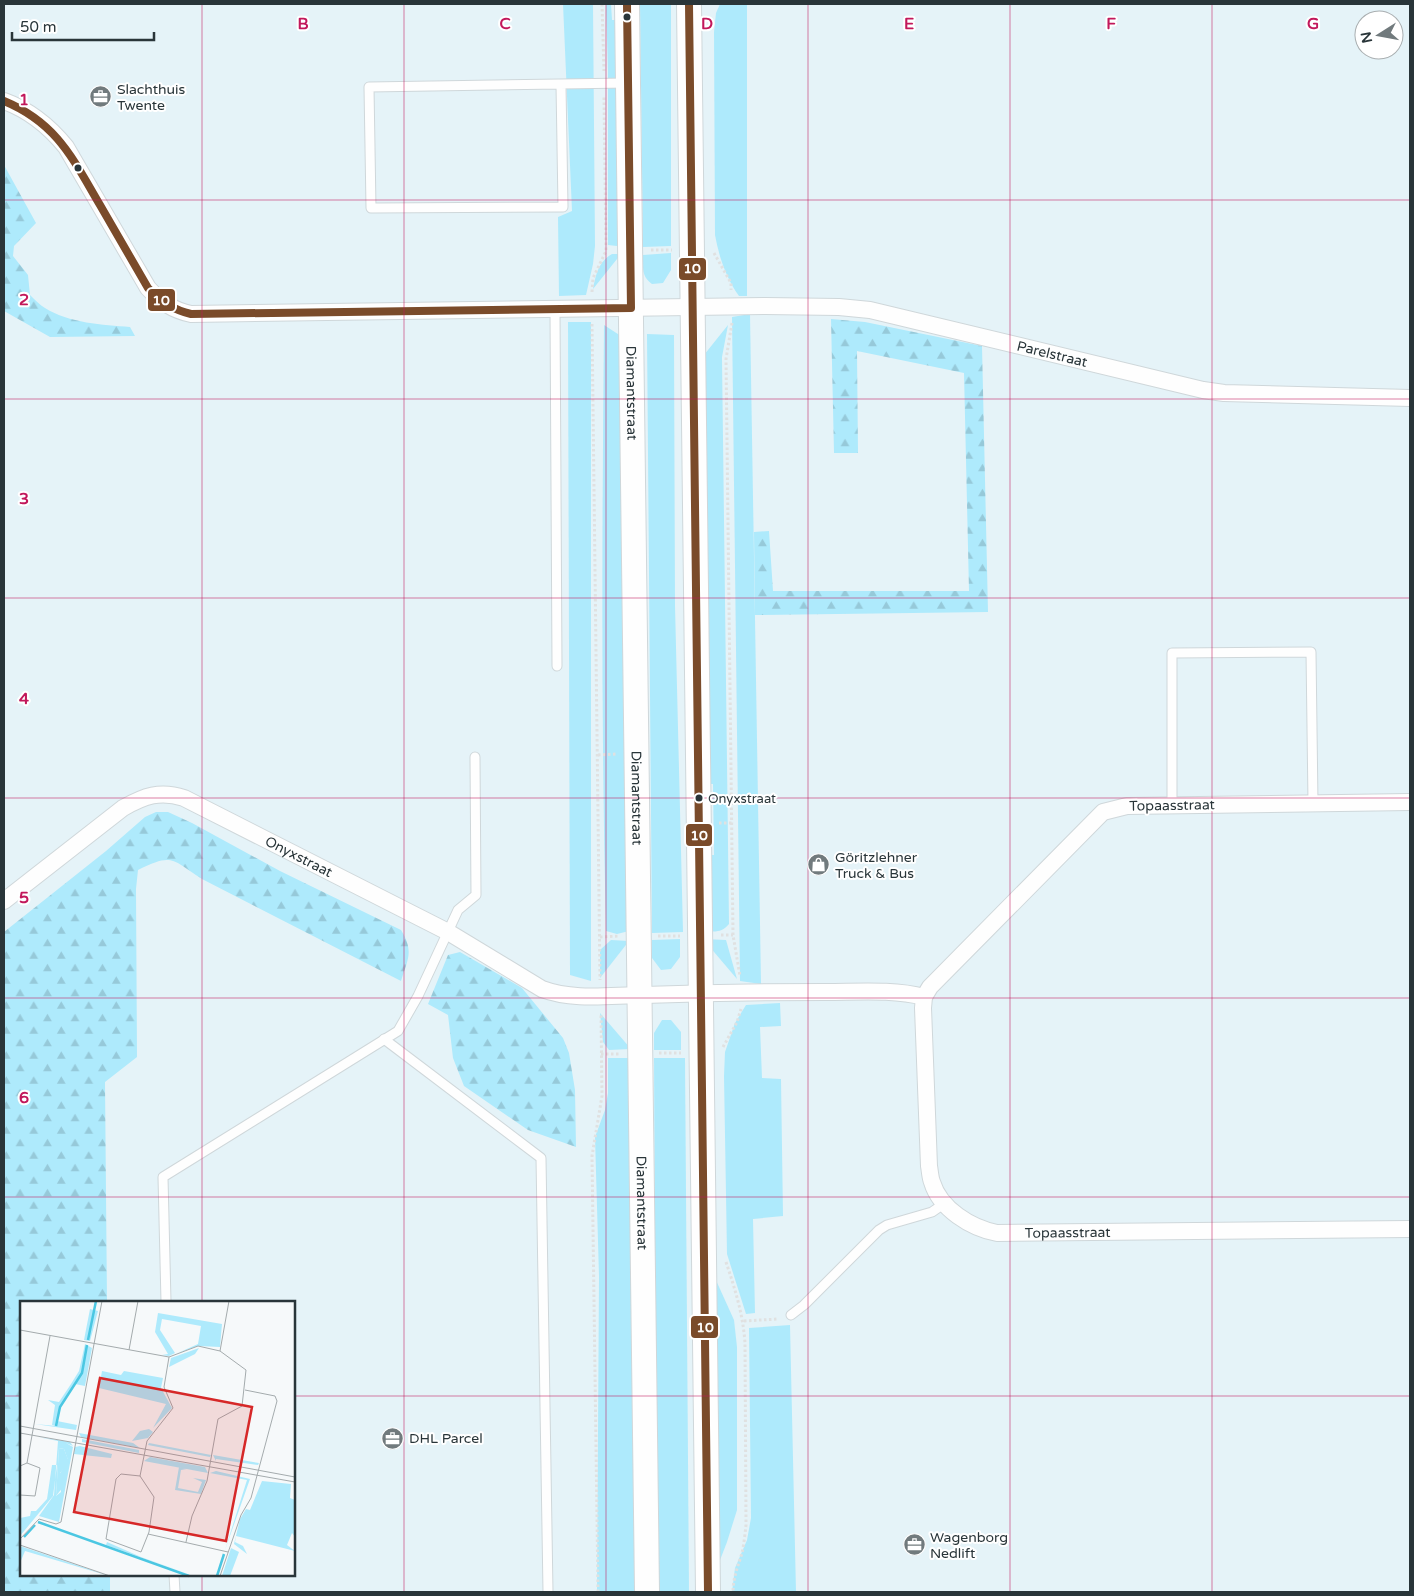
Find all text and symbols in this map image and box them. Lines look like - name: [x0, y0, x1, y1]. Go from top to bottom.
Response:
- scale bar: [12, 10, 155, 42]
- north arrow: [1354, 10, 1404, 60]
- unlabelled marker: [622, 12, 632, 22]
- text: B: [297, 14, 309, 34]
- text: C: [499, 14, 511, 34]
- text: D: [701, 14, 713, 34]
- text: E: [904, 14, 914, 34]
- text: F: [1106, 14, 1116, 34]
- text: G: [1307, 14, 1319, 34]
- text: 50 m: [20, 18, 57, 36]
- text: N: [1357, 30, 1376, 45]
- place label: Slachthuis Twente: [117, 81, 186, 114]
- office icon: Slachthuis Twente: [89, 85, 113, 109]
- text: 1: [19, 90, 29, 110]
- unlabelled marker: [73, 163, 83, 173]
- line badge: 10: [678, 257, 707, 281]
- text: 10: [683, 260, 701, 277]
- line badge: 10: [147, 288, 176, 312]
- text: 2: [19, 290, 29, 310]
- text: 10: [152, 292, 170, 309]
- street label: Parelstraat: [1015, 338, 1090, 371]
- street label: Diamantstraat: [622, 346, 641, 441]
- text: 3: [19, 489, 29, 509]
- text: 4: [19, 689, 29, 709]
- street label: Diamantstraat: [627, 751, 646, 846]
- place label: Onyxstraat: [708, 791, 776, 807]
- marker: Onyxstraat: [694, 793, 704, 803]
- street label: Topaasstraat: [1129, 796, 1216, 815]
- line badge: 10: [685, 823, 713, 847]
- text: 10: [690, 827, 708, 844]
- street label: Onyxstraat: [262, 833, 336, 881]
- place label: Göritzlehner Truck & Bus: [835, 849, 918, 882]
- shop icon: Göritzlehner Truck & Bus: [807, 853, 831, 877]
- text: 5: [19, 888, 29, 908]
- text: 6: [19, 1088, 29, 1108]
- street label: Diamantstraat: [633, 1156, 651, 1251]
- street label: Topaasstraat: [1025, 1224, 1111, 1242]
- inset map: [20, 1301, 295, 1576]
- line badge: 10: [690, 1315, 719, 1339]
- text: 10: [696, 1319, 714, 1336]
- office icon: DHL Parcel: [381, 1426, 405, 1450]
- place label: DHL Parcel: [409, 1430, 483, 1447]
- place label: Wagenborg Nedlift: [930, 1529, 1008, 1562]
- office icon: Wagenborg Nedlift: [902, 1533, 926, 1557]

